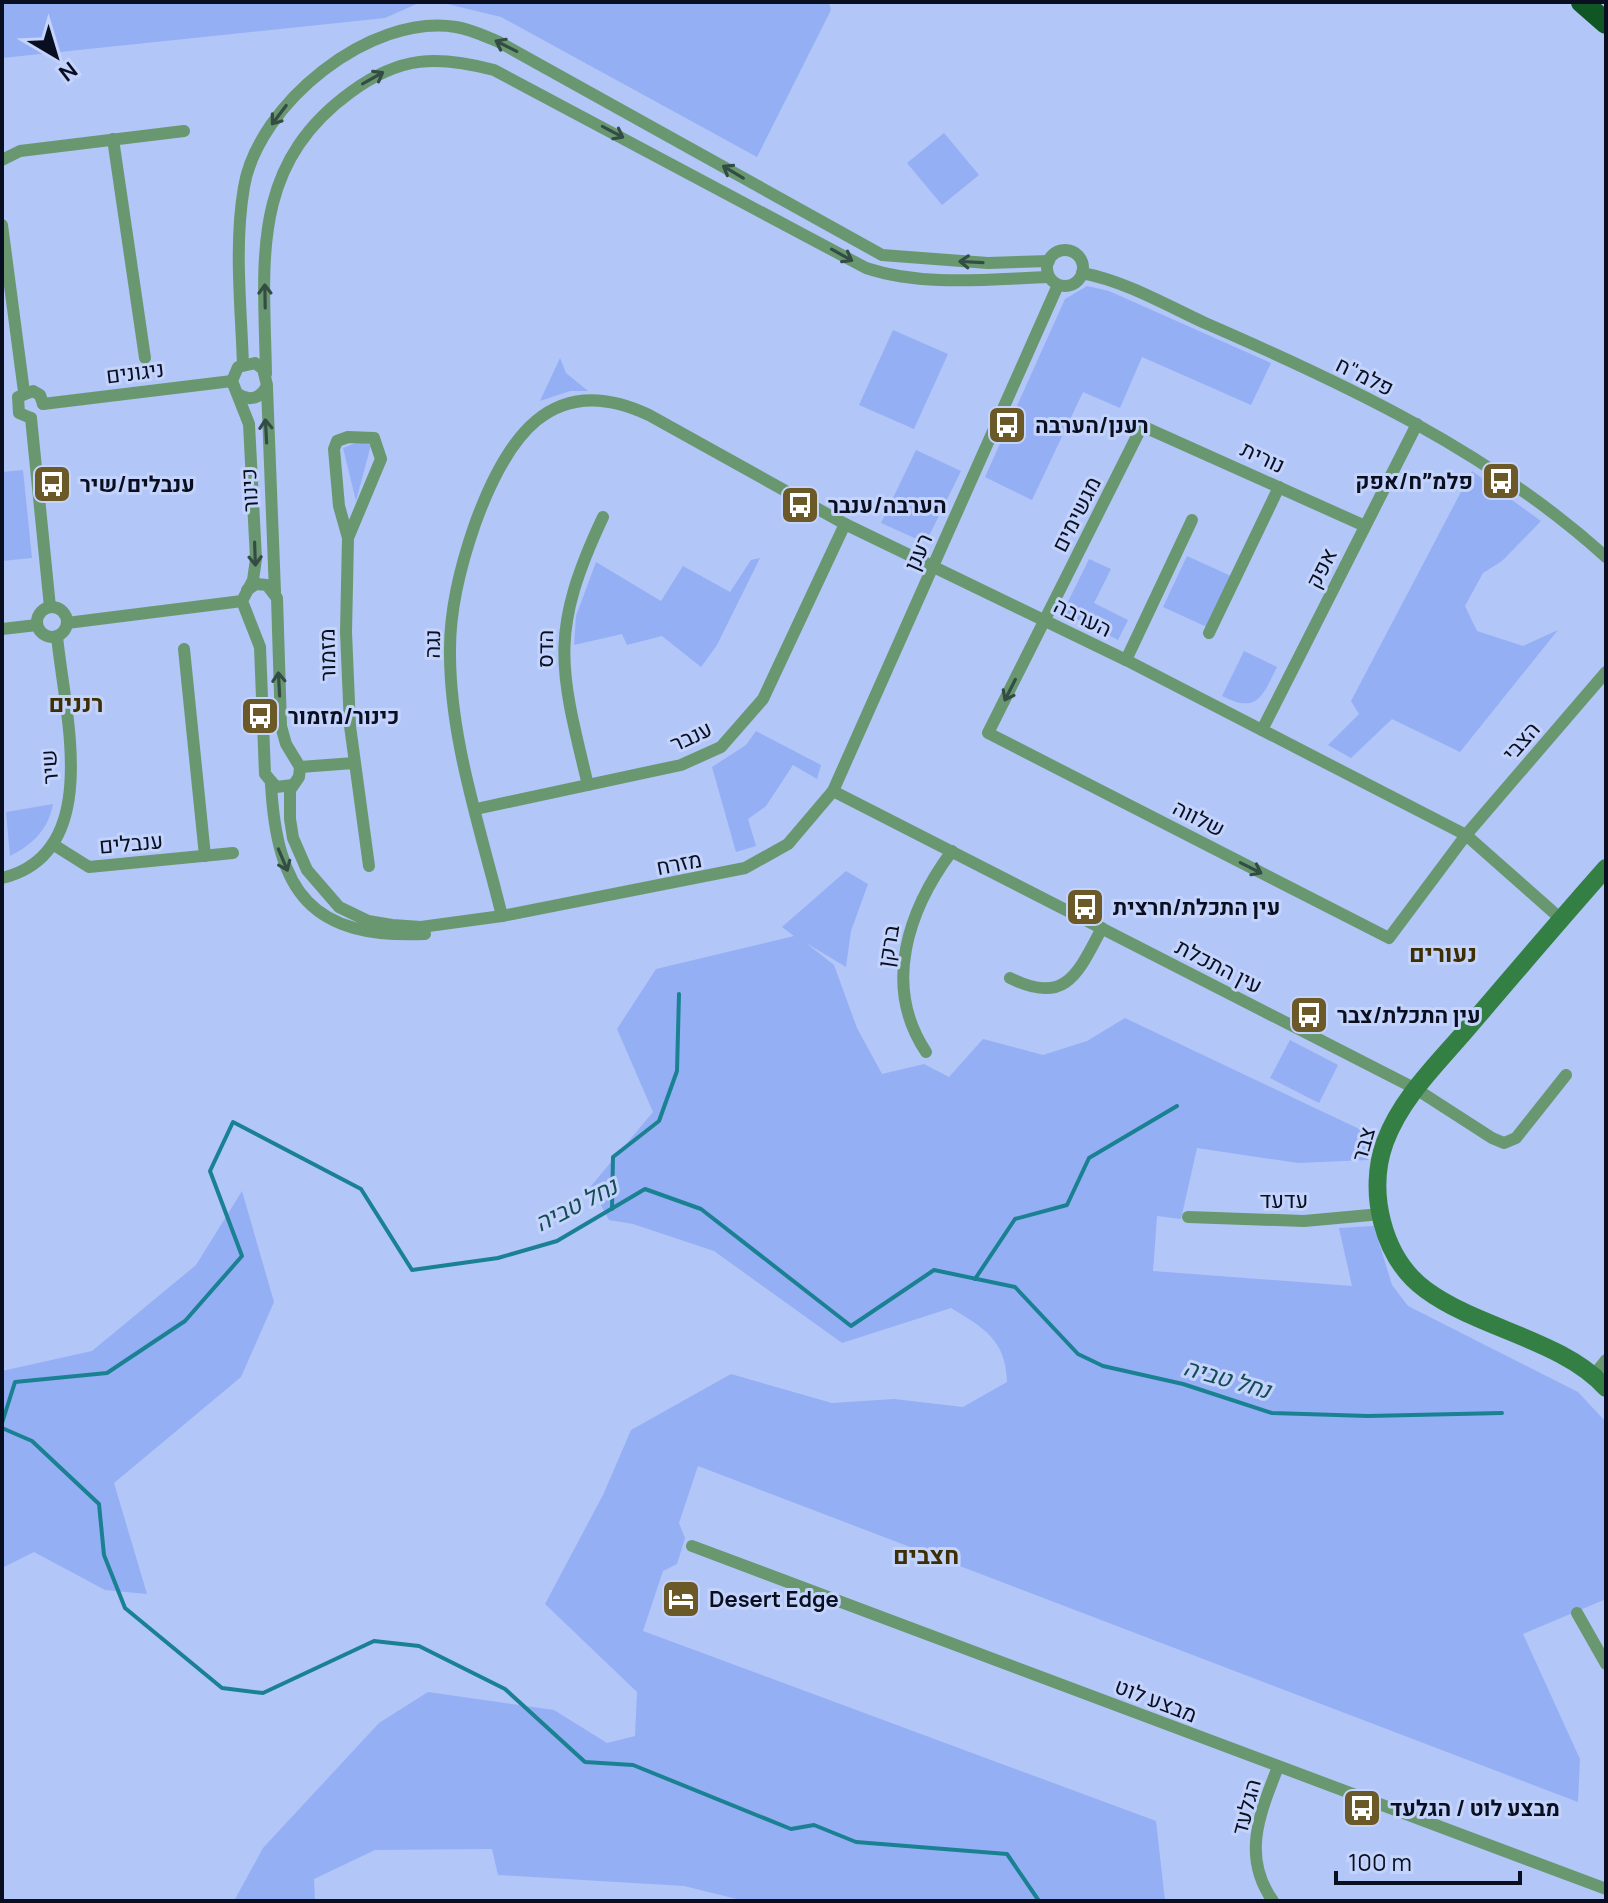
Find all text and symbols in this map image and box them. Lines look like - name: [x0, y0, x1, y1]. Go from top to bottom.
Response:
- north arrow: [16, 16, 96, 96]
- one-way arrow: [494, 38, 518, 53]
- text: N: [53, 55, 84, 88]
- one-way arrow: [361, 70, 385, 85]
- one-way arrow: [270, 104, 287, 126]
- one-way arrow: [601, 124, 625, 140]
- one-way arrow: [722, 164, 745, 180]
- one-way arrow: [830, 248, 854, 263]
- one-way arrow: [958, 255, 985, 270]
- one-way arrow: [257, 283, 273, 310]
- street label: פלמ"ח: [1331, 349, 1399, 403]
- street label: ניגונים: [104, 354, 166, 390]
- bus stop icon: רענן/הערבה: [986, 404, 1028, 446]
- place label: רענן/הערבה: [1035, 410, 1149, 440]
- one-way arrow: [259, 418, 274, 445]
- street label: נורית: [1236, 434, 1290, 480]
- bus stop icon: פלמ״ח/אפק: [1480, 460, 1522, 502]
- bus stop icon: ענבלים/שיר: [31, 463, 73, 505]
- place label: פלמ״ח/אפק: [1355, 466, 1473, 496]
- street label: כינור: [233, 467, 265, 513]
- place label: ענבלים/שיר: [80, 469, 195, 499]
- street label: מגשימים: [1044, 471, 1108, 557]
- bus stop icon: הערבה/ענבר: [779, 484, 821, 526]
- place label: הערבה/ענבר: [828, 490, 947, 520]
- street label: רענן: [897, 529, 939, 575]
- one-way arrow: [248, 540, 263, 567]
- street label: אפק: [1298, 543, 1344, 593]
- street label: הערבה: [1049, 590, 1117, 644]
- street label: מזמור: [312, 628, 342, 682]
- street label: נגה: [417, 629, 447, 659]
- street label: הדס: [530, 630, 560, 668]
- one-way arrow: [271, 671, 286, 698]
- one-way arrow: [1001, 677, 1017, 701]
- district label: רננים: [49, 686, 103, 719]
- bus stop icon: כינור/מזמור: [239, 695, 281, 737]
- place label: כינור/מזמור: [288, 701, 399, 731]
- street label: ענבר: [665, 713, 717, 759]
- street label: הצבי: [1496, 715, 1546, 767]
- street label: שיר: [33, 749, 65, 785]
- street label: שלווה: [1168, 792, 1230, 844]
- street label: ענבלים: [98, 825, 164, 861]
- street label: מזרח: [654, 844, 704, 882]
- one-way arrow: [276, 847, 291, 872]
- one-way arrow: [1239, 860, 1262, 876]
- bus stop icon: עין התכלת/חרצית: [1064, 886, 1106, 928]
- place label: עין התכלת/חרצית: [1113, 892, 1280, 922]
- street label: ברקן: [870, 922, 906, 969]
- street label: עין התכלת: [1170, 931, 1268, 1001]
- district label: נעורים: [1409, 936, 1477, 969]
- bus stop icon: עין התכלת/צבר: [1288, 994, 1330, 1036]
- place label: עין התכלת/צבר: [1337, 1000, 1481, 1030]
- street label: צבר: [1344, 1123, 1382, 1165]
- water label: נחל טביה: [528, 1168, 625, 1239]
- street label: עדעד: [1260, 1185, 1308, 1215]
- water label: נחל טביה: [1180, 1349, 1277, 1406]
- district label: חצבים: [893, 1538, 959, 1571]
- hotel icon: Desert Edge: [660, 1578, 702, 1620]
- place label: Desert Edge: [709, 1584, 839, 1614]
- street label: מבצע לוט: [1110, 1671, 1202, 1729]
- street label: הגלעד: [1224, 1776, 1268, 1838]
- bus stop icon: מבצע לוט / הגלעד: [1341, 1787, 1383, 1829]
- place label: מבצע לוט / הגלעד: [1390, 1793, 1560, 1823]
- scale bar: [1336, 1835, 1520, 1885]
- text: 100 m: [1348, 1845, 1412, 1878]

